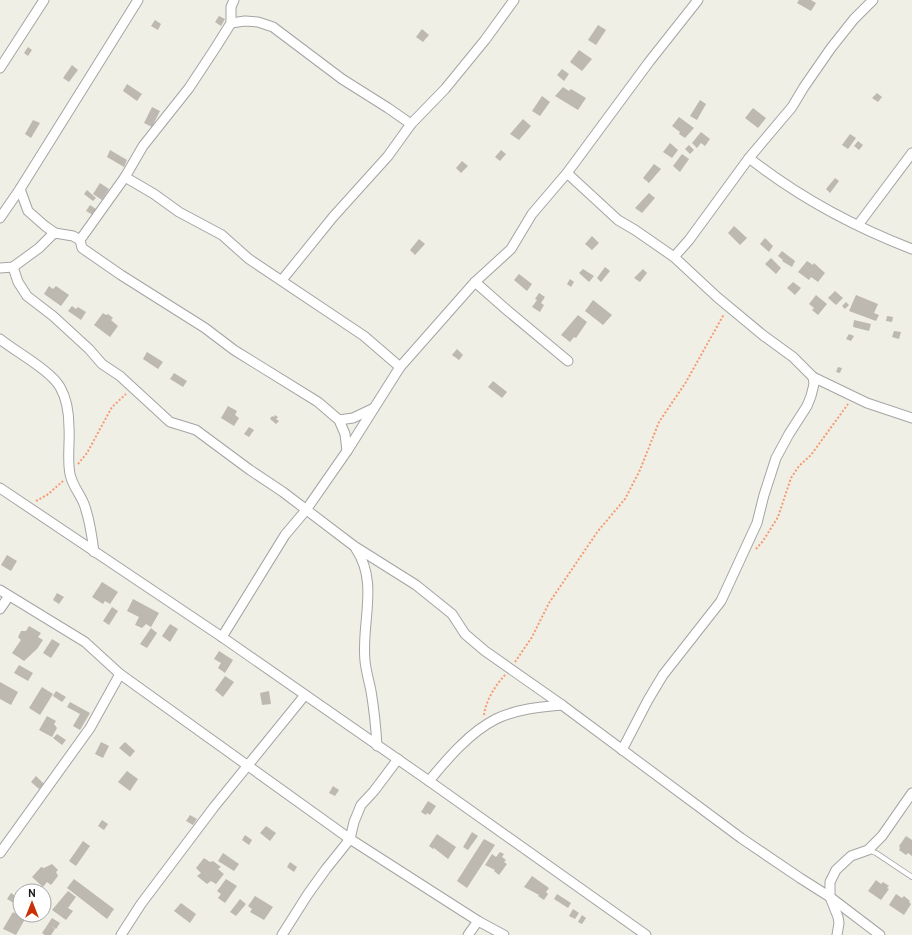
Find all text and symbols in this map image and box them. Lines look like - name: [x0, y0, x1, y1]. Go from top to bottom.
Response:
- north arrow: [12, 883, 52, 923]
- text: N: [28, 887, 36, 901]

